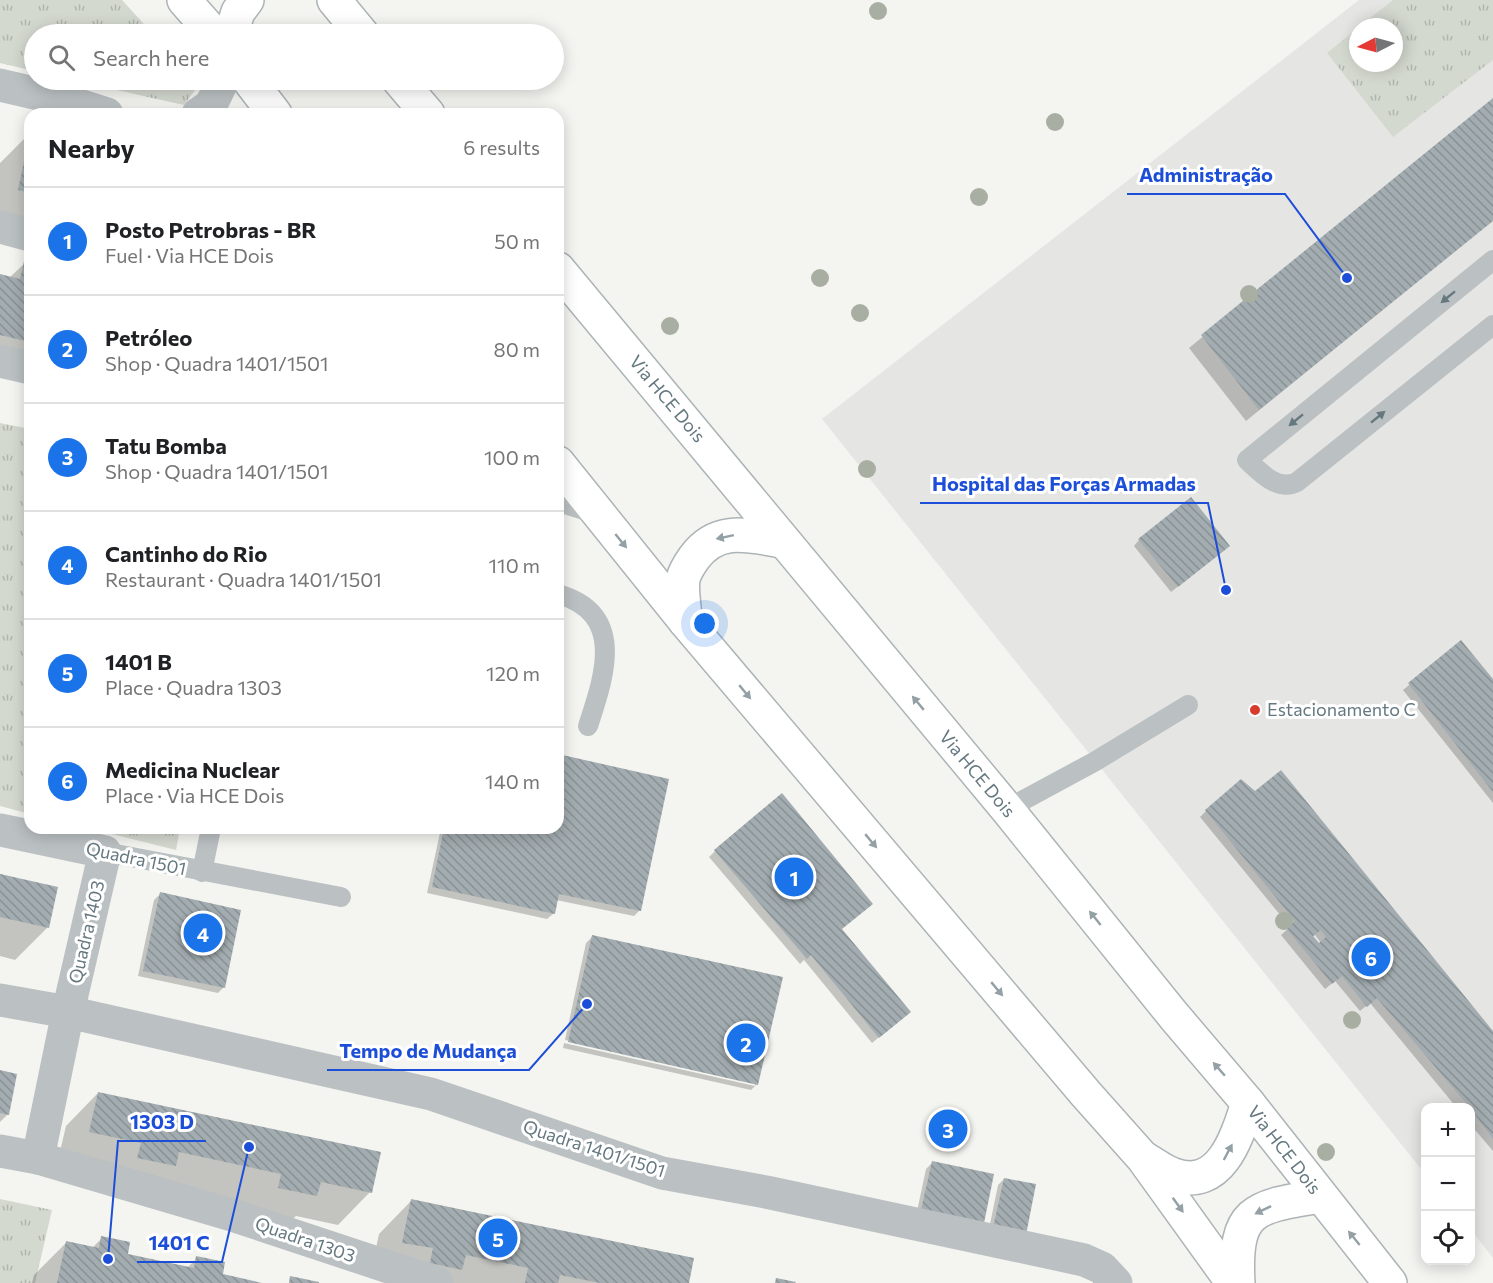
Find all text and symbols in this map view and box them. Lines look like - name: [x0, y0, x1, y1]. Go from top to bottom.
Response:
- north arrow: [1349, 18, 1403, 72]
- search box: [24, 24, 564, 90]
- icon: search: [45, 41, 78, 74]
- text: Search here: [93, 44, 209, 71]
- text: Nearby: [48, 132, 135, 163]
- text: 6 results: [463, 135, 540, 159]
- callout: Administração: [1127, 156, 1285, 194]
- text: Administração: [1139, 162, 1273, 186]
- text: Posto Petrobras - BR: [105, 216, 317, 243]
- text: 1: [63, 229, 72, 253]
- text: 50 m: [494, 229, 540, 253]
- text: Fuel · Via HCE Dois: [105, 243, 274, 267]
- one-way arrow: [1440, 291, 1455, 303]
- text: Petróleo: [105, 324, 192, 351]
- text: 2: [62, 337, 73, 361]
- text: 80 m: [494, 337, 540, 361]
- street label: Via HCE Dois: [625, 350, 710, 446]
- text: Shop · Quadra 1401/1501: [105, 351, 329, 375]
- one-way arrow: [1371, 411, 1386, 423]
- one-way arrow: [1288, 414, 1304, 427]
- text: Tatu Bomba: [105, 432, 227, 459]
- text: 3: [62, 445, 73, 469]
- text: 100 m: [484, 445, 540, 469]
- text: Shop · Quadra 1401/1501: [105, 459, 329, 483]
- callout: Hospital das Forças Armadas: [920, 465, 1208, 503]
- text: Hospital das Forças Armadas: [932, 471, 1196, 495]
- one-way arrow: [615, 533, 628, 549]
- one-way arrow: [715, 533, 734, 542]
- text: Cantinho do Rio: [105, 540, 267, 567]
- text: 4: [61, 553, 74, 577]
- text: 110 m: [489, 553, 540, 577]
- text: Restaurant · Quadra 1401/1501: [105, 567, 382, 591]
- your location: [690, 609, 719, 638]
- text: 1401 B: [105, 648, 172, 675]
- text: 5: [62, 661, 73, 685]
- text: 120 m: [486, 661, 540, 685]
- text: Place · Quadra 1303: [105, 675, 282, 699]
- one-way arrow: [738, 684, 751, 699]
- one-way arrow: [912, 696, 925, 711]
- place label: Estacionamento C: [1267, 698, 1416, 720]
- marker: Estacionamento C: [1248, 703, 1262, 717]
- street label: Via HCE Dois: [935, 725, 1020, 821]
- text: Medicina Nuclear: [105, 756, 280, 783]
- text: 6: [61, 769, 74, 793]
- text: 140 m: [485, 769, 540, 793]
- text: Place · Via HCE Dois: [105, 783, 284, 807]
- one-way arrow: [864, 833, 877, 848]
- street label: Quadra 1501: [84, 837, 188, 879]
- pin: 1: [774, 854, 814, 900]
- street label: Quadra 1403: [64, 878, 109, 985]
- pin: 4: [184, 910, 222, 956]
- one-way arrow: [1089, 911, 1102, 926]
- pin: 6: [1352, 934, 1390, 980]
- one-way arrow: [991, 981, 1004, 997]
- pin: 2: [726, 1020, 766, 1066]
- callout: Tempo de Mudança: [327, 1032, 529, 1070]
- text: Tempo de Mudança: [339, 1038, 517, 1062]
- one-way arrow: [1213, 1062, 1226, 1077]
- street label: Via HCE Dois: [1243, 1101, 1326, 1198]
- callout: 1303 D: [118, 1103, 206, 1141]
- map controls: [1421, 1103, 1475, 1265]
- button: +: [1421, 1103, 1475, 1157]
- pin: 3: [928, 1106, 968, 1152]
- text: 1303 D: [130, 1109, 194, 1133]
- street label: Quadra 1401/1501: [521, 1115, 668, 1181]
- one-way arrow: [1223, 1143, 1233, 1160]
- button: −: [1421, 1157, 1475, 1211]
- one-way arrow: [1171, 1198, 1183, 1213]
- one-way arrow: [1255, 1205, 1272, 1214]
- button: locate: [1421, 1211, 1475, 1265]
- street label: Quadra 1303: [252, 1212, 358, 1266]
- pin: 5: [478, 1216, 518, 1260]
- callout: 1401 C: [137, 1224, 222, 1262]
- text: 1401 C: [148, 1230, 210, 1254]
- one-way arrow: [1348, 1230, 1360, 1245]

